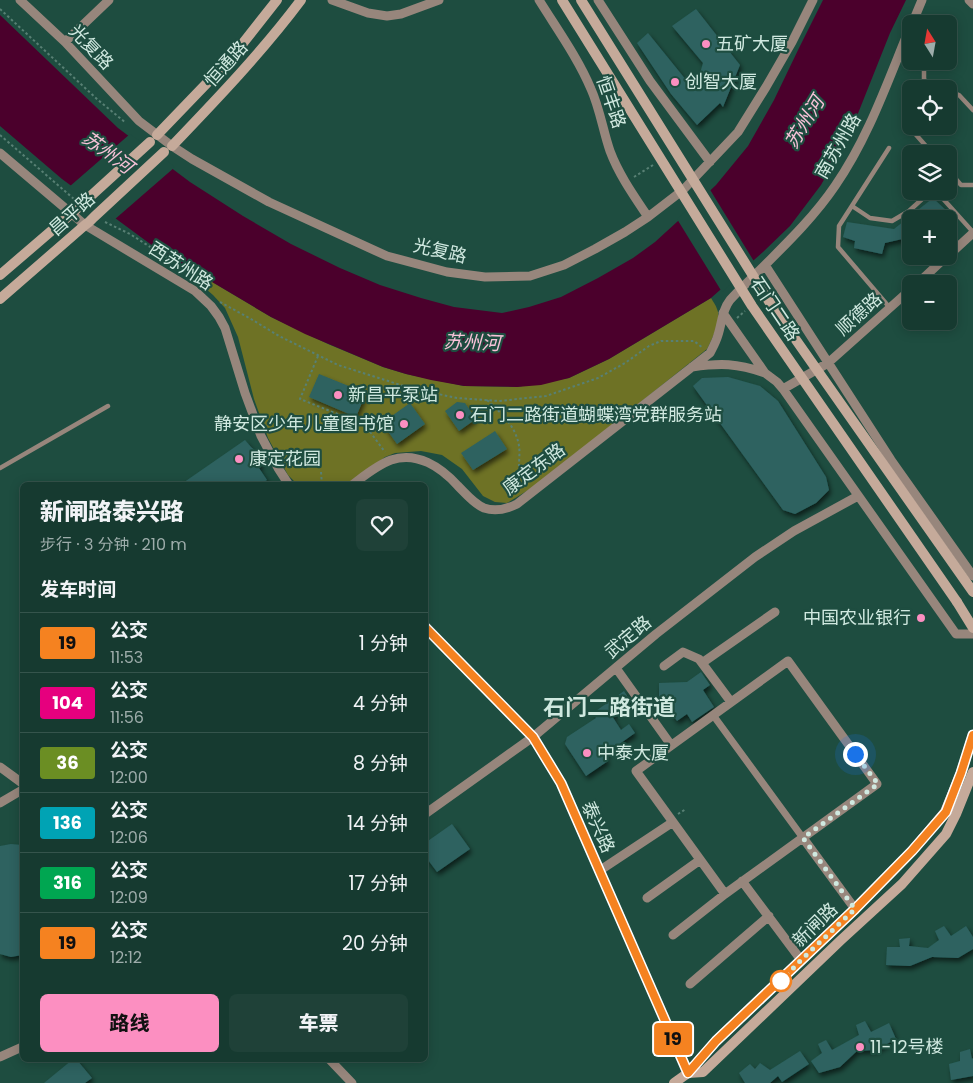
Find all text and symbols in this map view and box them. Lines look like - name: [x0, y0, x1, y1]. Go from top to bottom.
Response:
- north arrow: [902, 15, 958, 70]
- map controls: [902, 15, 957, 330]
- street label: 光复路: [64, 19, 119, 75]
- place label: 五矿大厦: [716, 31, 788, 56]
- street label: 恒通路: [198, 35, 253, 92]
- marker: 五矿大厦: [700, 38, 712, 50]
- place label: 创智大厦: [685, 69, 757, 94]
- street label: 恒丰路: [591, 72, 632, 131]
- marker: 创智大厦: [669, 76, 681, 88]
- button: locate: [902, 80, 957, 135]
- water label: 苏州河: [778, 87, 833, 154]
- street label: 南苏州路: [809, 108, 866, 183]
- water label: 苏州河: [77, 125, 142, 182]
- button: layers: [902, 145, 957, 200]
- street label: 昌平路: [43, 186, 100, 241]
- button: +: [902, 210, 957, 265]
- street label: 光复路: [411, 232, 469, 269]
- street label: 西苏州路: [144, 235, 218, 296]
- street label: 石门二路: [745, 272, 806, 346]
- button: −: [902, 275, 957, 330]
- street label: 顺德路: [830, 286, 887, 341]
- water label: 苏州河: [443, 328, 505, 357]
- place label: 新昌平泵站: [348, 382, 438, 407]
- marker: 新昌平泵站: [332, 389, 344, 401]
- place label: 石门二路街道蝴蝶湾党群服务站: [470, 402, 722, 427]
- marker: 石门二路街道蝴蝶湾党群服务站: [454, 409, 466, 421]
- place label: 静安区少年儿童图书馆: [214, 411, 394, 436]
- marker: 静安区少年儿童图书馆: [398, 418, 410, 430]
- street label: 康定东路: [497, 437, 570, 500]
- place label: 康定花园: [249, 446, 321, 471]
- marker: 康定花园: [233, 453, 245, 465]
- text: 新闸路泰兴路: [40, 495, 184, 528]
- button: heart: [356, 499, 408, 551]
- text: 步行 · 3 分钟 · 210 m: [40, 533, 187, 556]
- text: 发车时间: [40, 576, 116, 603]
- place label: 中国农业银行: [803, 605, 911, 630]
- street label: 武定路: [599, 610, 656, 664]
- marker: 中国农业银行: [915, 612, 927, 624]
- text: 公交: [110, 617, 148, 644]
- text: 19: [59, 630, 76, 655]
- text: 1 分钟: [359, 630, 408, 657]
- text: 11:53: [110, 646, 143, 669]
- text: 公交: [110, 677, 148, 704]
- text: 104: [52, 690, 83, 715]
- text: 4 分钟: [353, 690, 408, 717]
- district label: 石门二路街道: [543, 692, 675, 723]
- text: 11:56: [110, 706, 144, 729]
- text: 公交: [110, 737, 148, 764]
- place label: 中泰大厦: [597, 740, 669, 765]
- your location: [843, 742, 868, 767]
- marker: 中泰大厦: [581, 747, 593, 759]
- text: 36: [56, 750, 79, 775]
- text: 8 分钟: [353, 750, 408, 777]
- text: 12:00: [110, 766, 148, 789]
- text: 公交: [110, 797, 148, 824]
- street label: 泰兴路: [576, 797, 621, 857]
- text: 136: [53, 810, 82, 835]
- text: 14 分钟: [347, 810, 408, 837]
- text: 12:06: [110, 826, 148, 849]
- text: 公交: [110, 857, 148, 884]
- text: 316: [53, 870, 82, 895]
- text: 17 分钟: [348, 870, 408, 897]
- text: 12:09: [110, 886, 148, 909]
- street label: 新闸路: [787, 897, 843, 952]
- text: 公交: [110, 917, 148, 944]
- text: 19: [59, 930, 76, 955]
- text: 20 分钟: [342, 930, 408, 957]
- text: 12:12: [110, 946, 142, 969]
- unlabelled marker: [770, 970, 792, 992]
- button: 路线: [40, 994, 219, 1052]
- button: 车票: [229, 994, 408, 1052]
- line badge: 19: [650, 1023, 696, 1055]
- text: 19: [664, 1026, 682, 1051]
- place label: 11-12号楼: [870, 1034, 944, 1059]
- marker: 11-12号楼: [854, 1041, 866, 1053]

